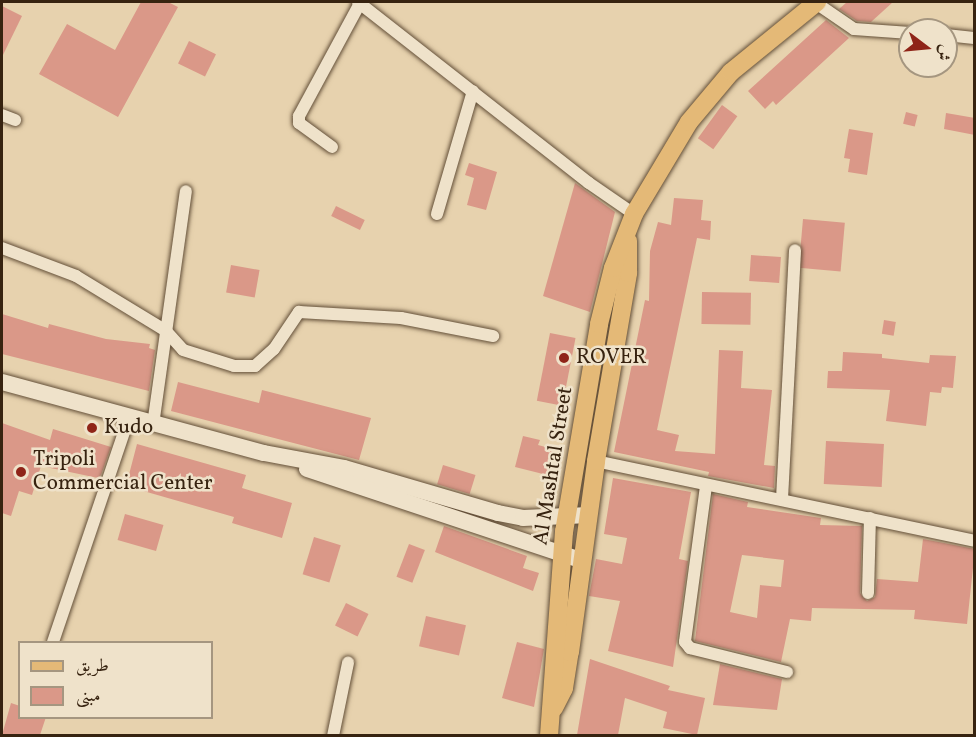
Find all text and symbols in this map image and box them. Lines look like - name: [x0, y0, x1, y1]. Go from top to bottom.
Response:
- north arrow: [898, 18, 958, 78]
- text: ش: [931, 42, 956, 63]
- place label: ROVER: [576, 345, 647, 371]
- marker: ROVER: [557, 351, 571, 365]
- street label: Al Mashtal Street: [529, 385, 579, 547]
- place label: Kudo: [104, 415, 153, 441]
- marker: Kudo: [85, 421, 99, 435]
- place label: Tripoli Commercial Center: [33, 447, 213, 497]
- marker: Tripoli Commercial Center: [14, 465, 28, 479]
- legend: [18, 641, 213, 719]
- text: طريق: [76, 654, 109, 679]
- text: مبنى: [76, 684, 101, 709]

